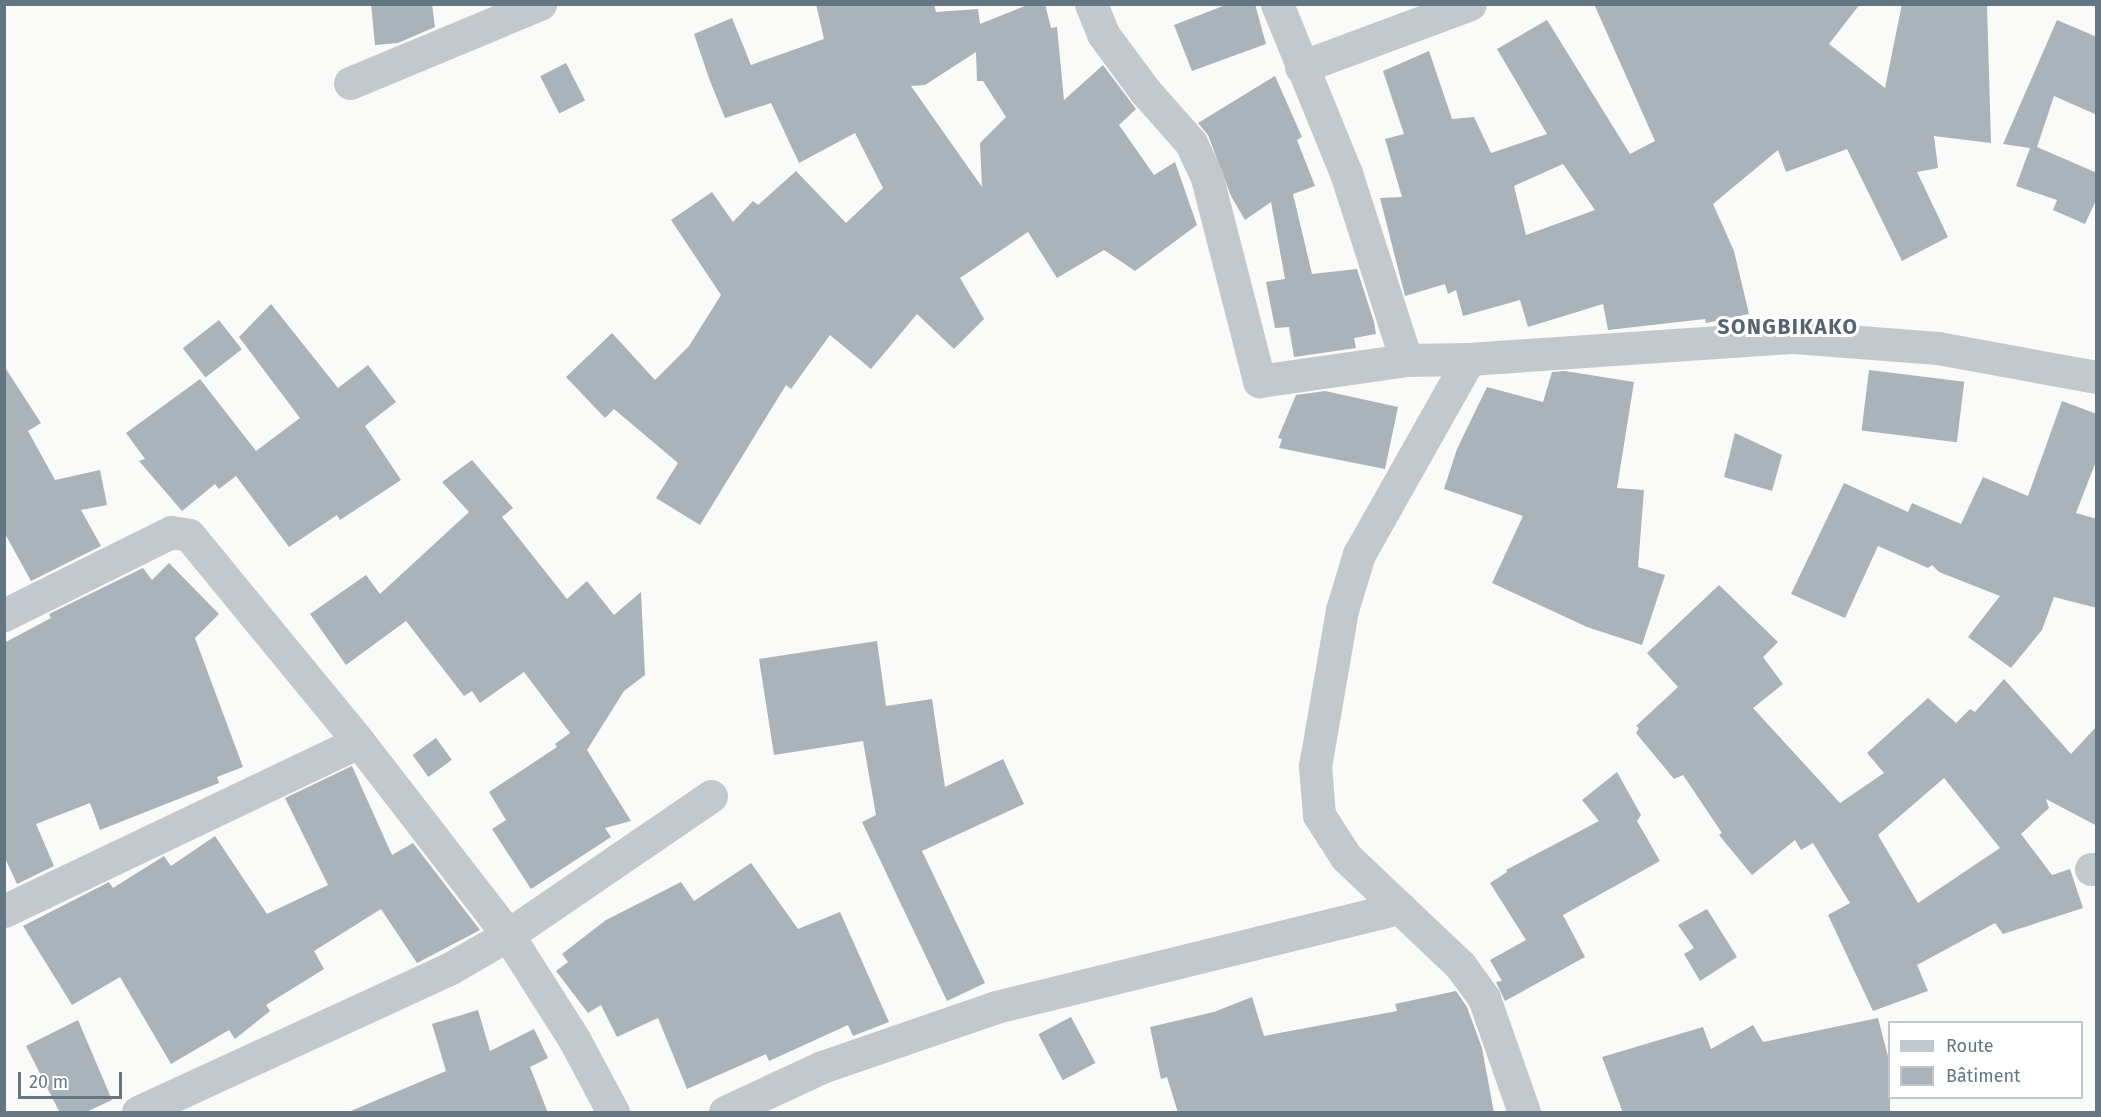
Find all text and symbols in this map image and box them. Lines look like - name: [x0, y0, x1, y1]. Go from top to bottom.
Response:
- district label: SONGBIKAKO: [1717, 314, 1859, 340]
- legend: [1888, 1021, 2083, 1099]
- text: Route: [1946, 1035, 1994, 1057]
- scale bar: [21, 1060, 124, 1098]
- text: Bâtiment: [1946, 1065, 2021, 1087]
- text: 20 m: [29, 1071, 68, 1093]

